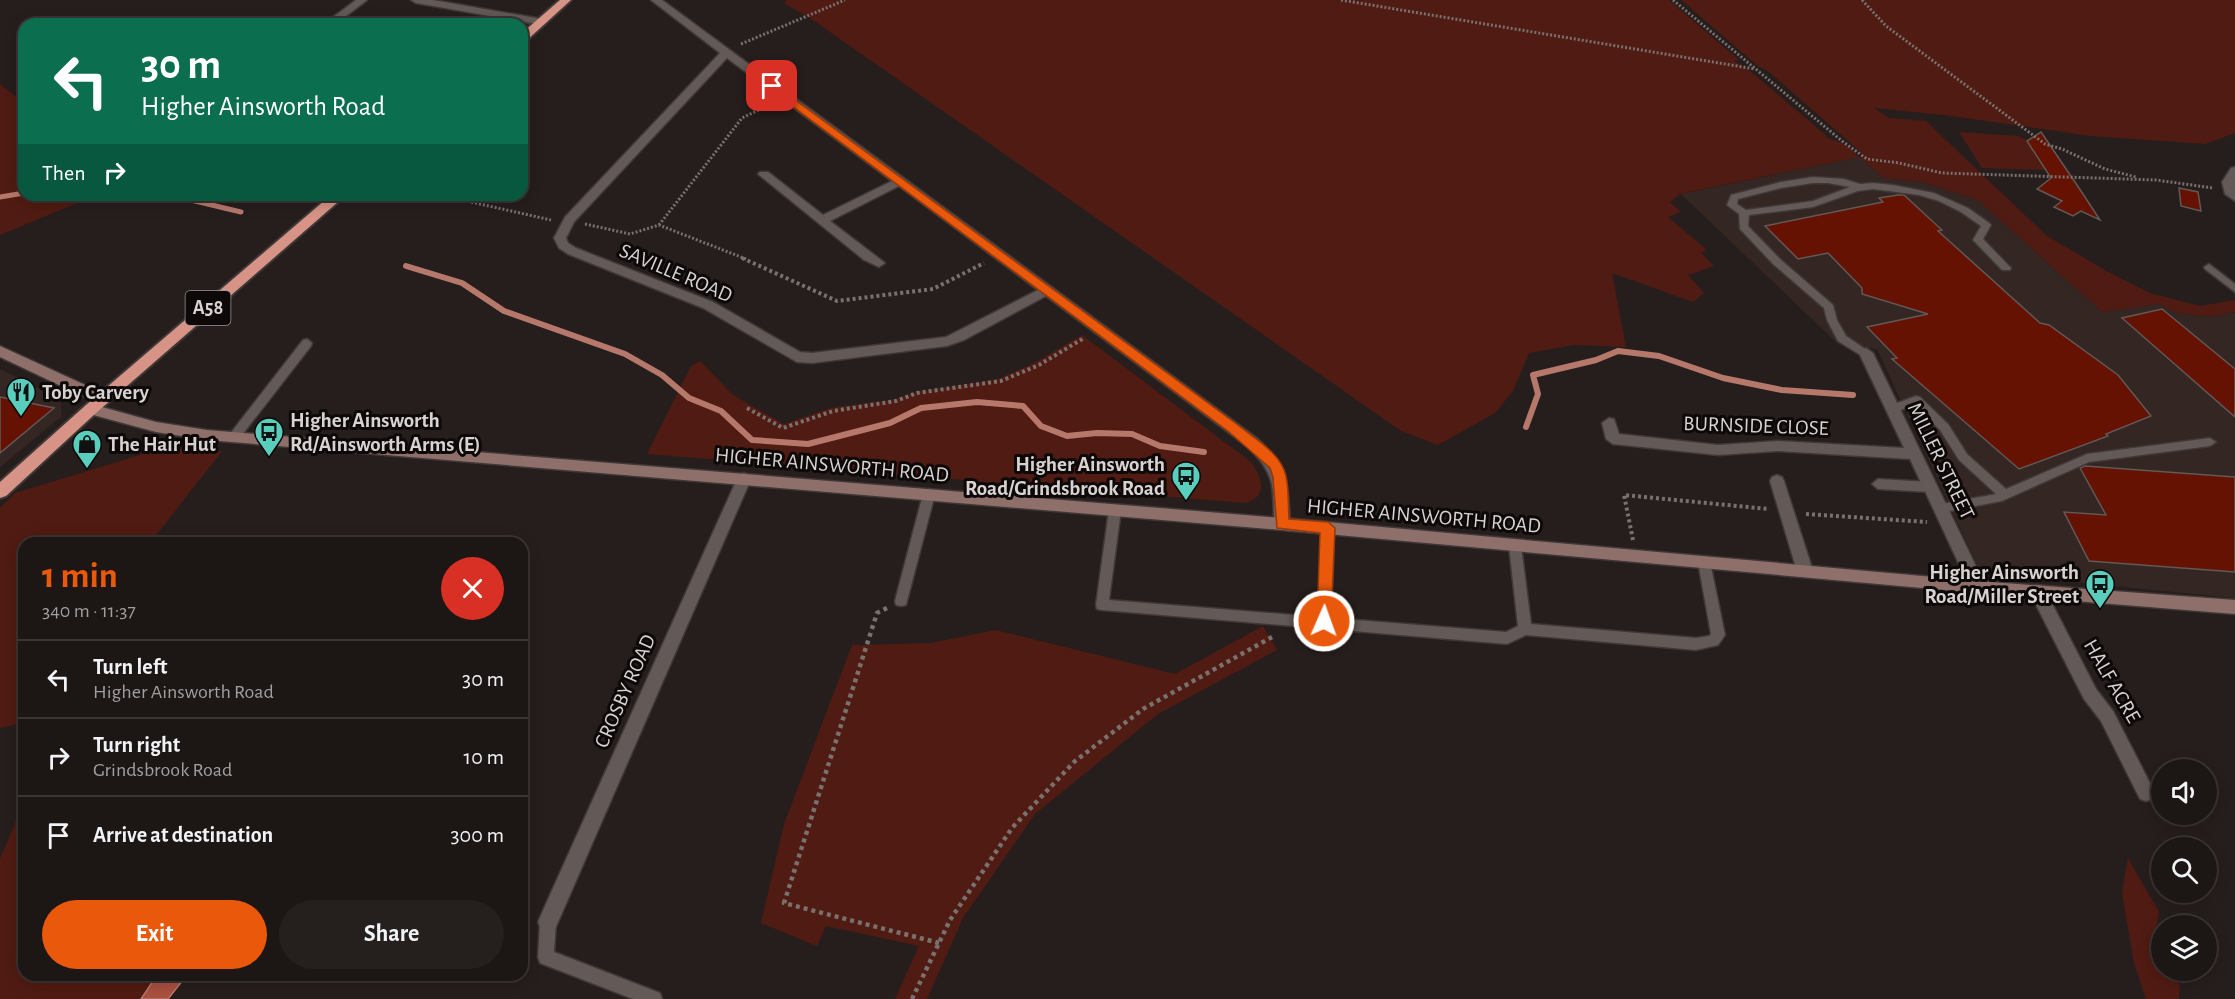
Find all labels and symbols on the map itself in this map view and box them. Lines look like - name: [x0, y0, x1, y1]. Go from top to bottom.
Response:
- pin: [746, 60, 797, 111]
- street label: SAVILLE ROAD: [617, 240, 735, 306]
- road number: A58: [186, 291, 230, 325]
- restaurant icon: Toby Carvery: [5, 376, 37, 418]
- place label: Toby Carvery: [42, 382, 150, 403]
- street label: MILLER STREET: [1904, 399, 1978, 523]
- place label: Higher Ainsworth Rd/Ainsworth Arms (E): [290, 410, 481, 455]
- street label: BURNSIDE CLOSE: [1683, 413, 1829, 439]
- bus stop icon: Higher Ainsworth Rd/Ainsworth Arms (E): [253, 416, 285, 458]
- shop icon: The Hair Hut: [71, 428, 103, 470]
- place label: The Hair Hut: [108, 434, 216, 455]
- street label: HIGHER AINSWORTH ROAD: [714, 444, 950, 486]
- place label: Higher Ainsworth Road/Grindsbrook Road: [965, 454, 1165, 499]
- bus stop icon: Higher Ainsworth Road/Grindsbrook Road: [1170, 460, 1202, 502]
- street label: HIGHER AINSWORTH ROAD: [1306, 495, 1542, 537]
- place label: Higher Ainsworth Road/Miller Street: [1924, 562, 2079, 607]
- bus stop icon: Higher Ainsworth Road/Miller Street: [2084, 568, 2116, 610]
- position arrow: [1292, 589, 1356, 653]
- street label: CROSBY ROAD: [591, 631, 659, 751]
- street label: HALF ACRE: [2080, 636, 2144, 726]

